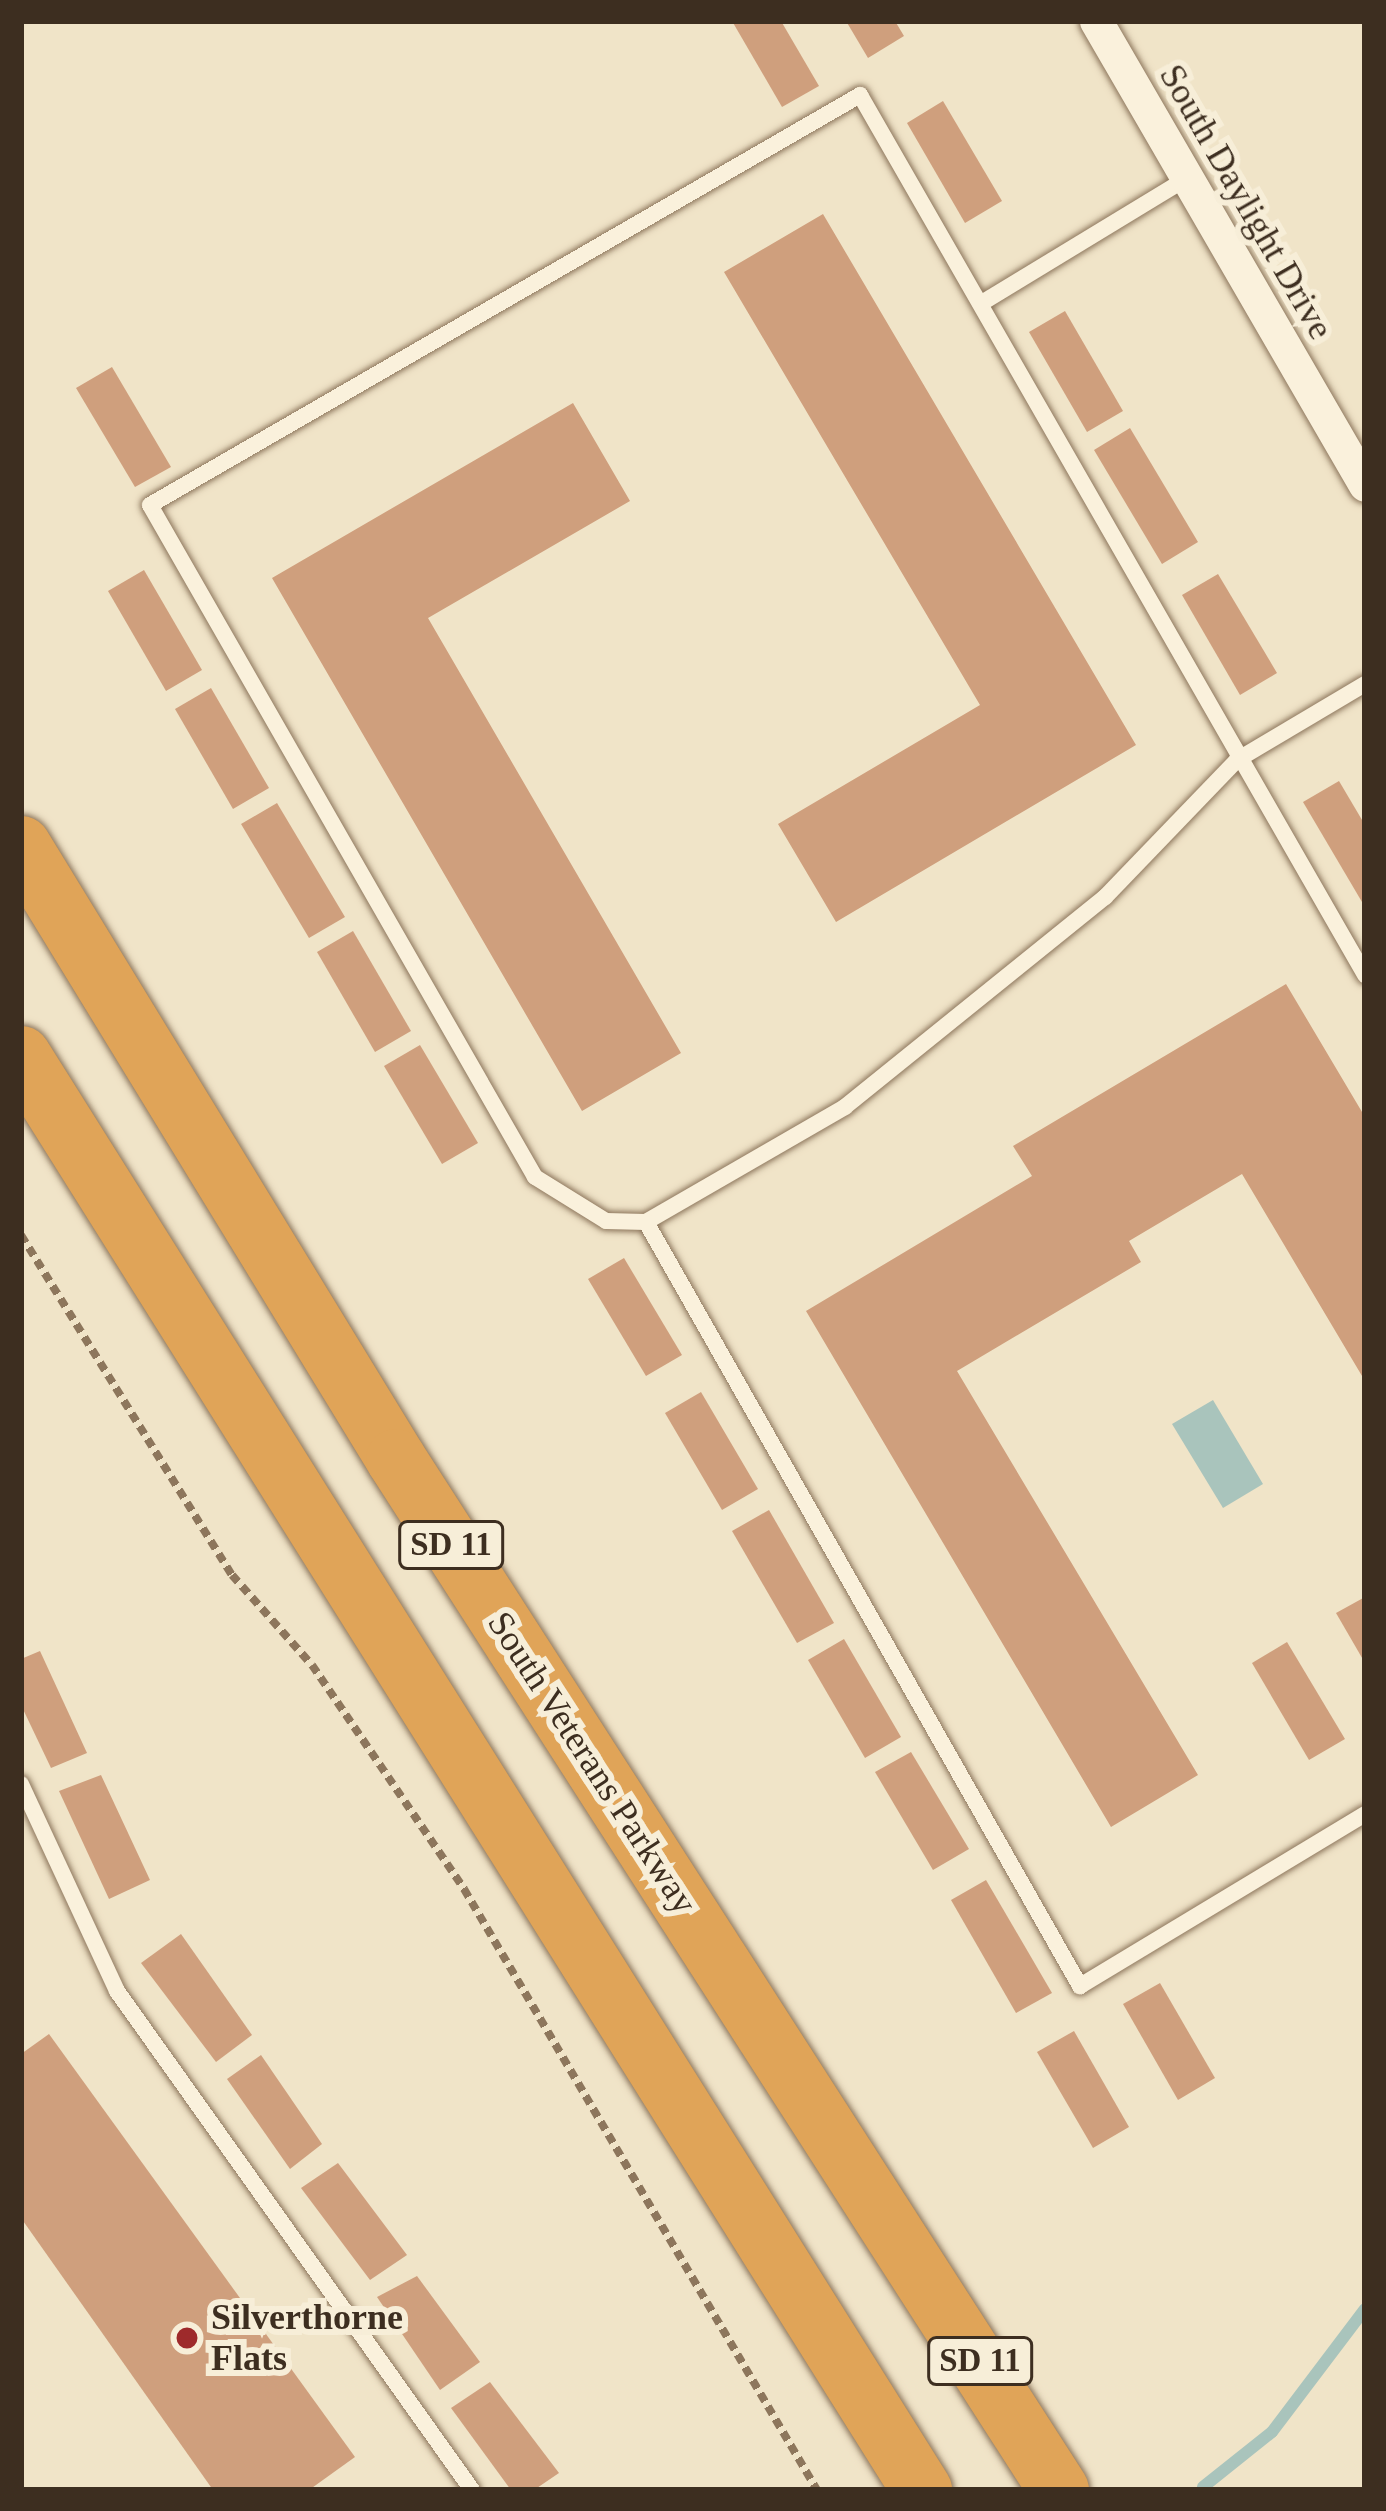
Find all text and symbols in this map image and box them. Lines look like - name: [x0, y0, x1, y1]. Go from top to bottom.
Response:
- street label: South Daylight Drive: [1150, 57, 1342, 347]
- road number: SD 11: [397, 1518, 505, 1572]
- street label: South Veterans Parkway: [478, 1604, 706, 1922]
- place label: Silverthorne Flats: [211, 2295, 403, 2380]
- marker: Silverthorne Flats: [174, 2325, 200, 2351]
- road number: SD 11: [926, 2334, 1034, 2388]

